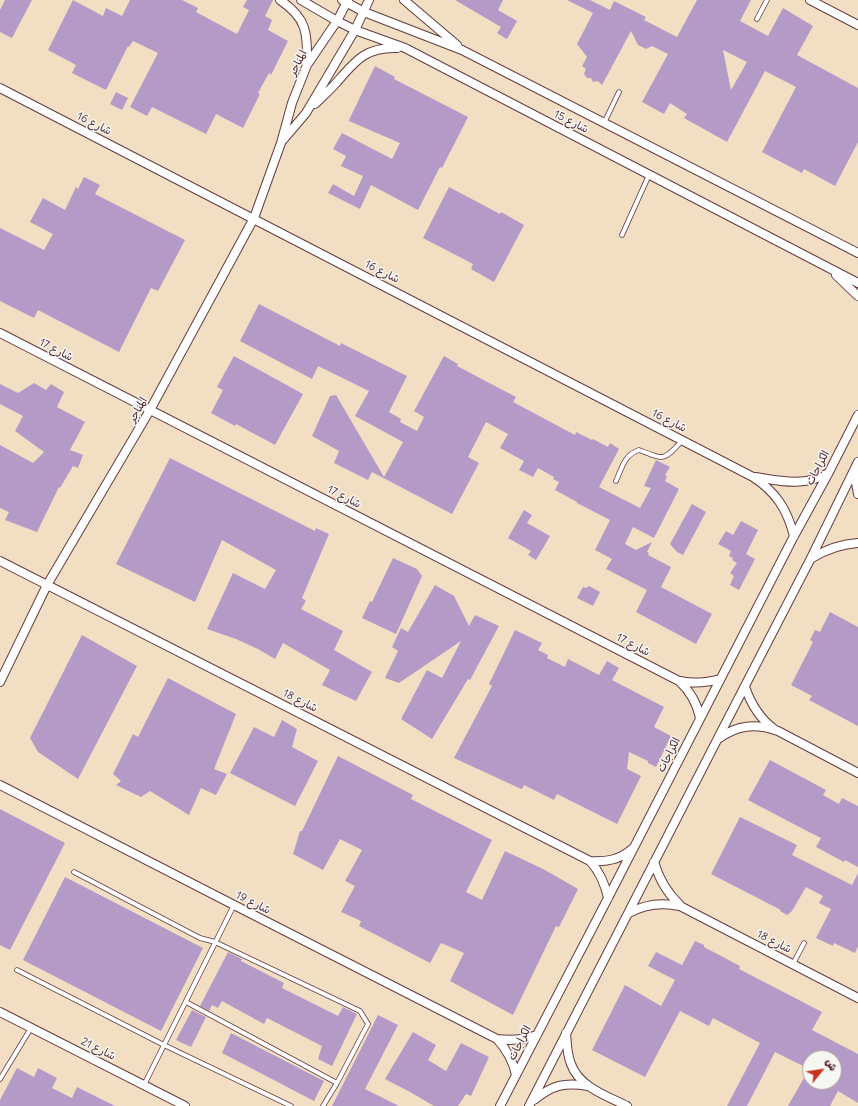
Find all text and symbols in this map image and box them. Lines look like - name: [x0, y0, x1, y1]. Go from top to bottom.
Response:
- street label: المناجر: [286, 48, 310, 78]
- street label: شارع 15: [551, 108, 591, 136]
- street label: شارع 16: [74, 110, 114, 138]
- street label: شارع 16: [362, 258, 402, 286]
- street label: شارع 17: [37, 336, 75, 364]
- street label: المناجر: [126, 395, 150, 425]
- street label: شارع 16: [649, 407, 689, 435]
- street label: الكراجات: [803, 448, 833, 488]
- street label: شارع 17: [325, 483, 363, 511]
- street label: شارع 17: [614, 631, 652, 659]
- street label: شارع 18: [280, 687, 320, 715]
- street label: الكراجات: [655, 735, 683, 775]
- street label: شارع 19: [233, 889, 273, 917]
- street label: شارع 18: [754, 928, 794, 956]
- street label: الكراجات: [506, 1023, 534, 1063]
- street label: شارع 21: [79, 1035, 117, 1063]
- north arrow: [802, 1050, 842, 1090]
- text: ش: [822, 1056, 841, 1073]

